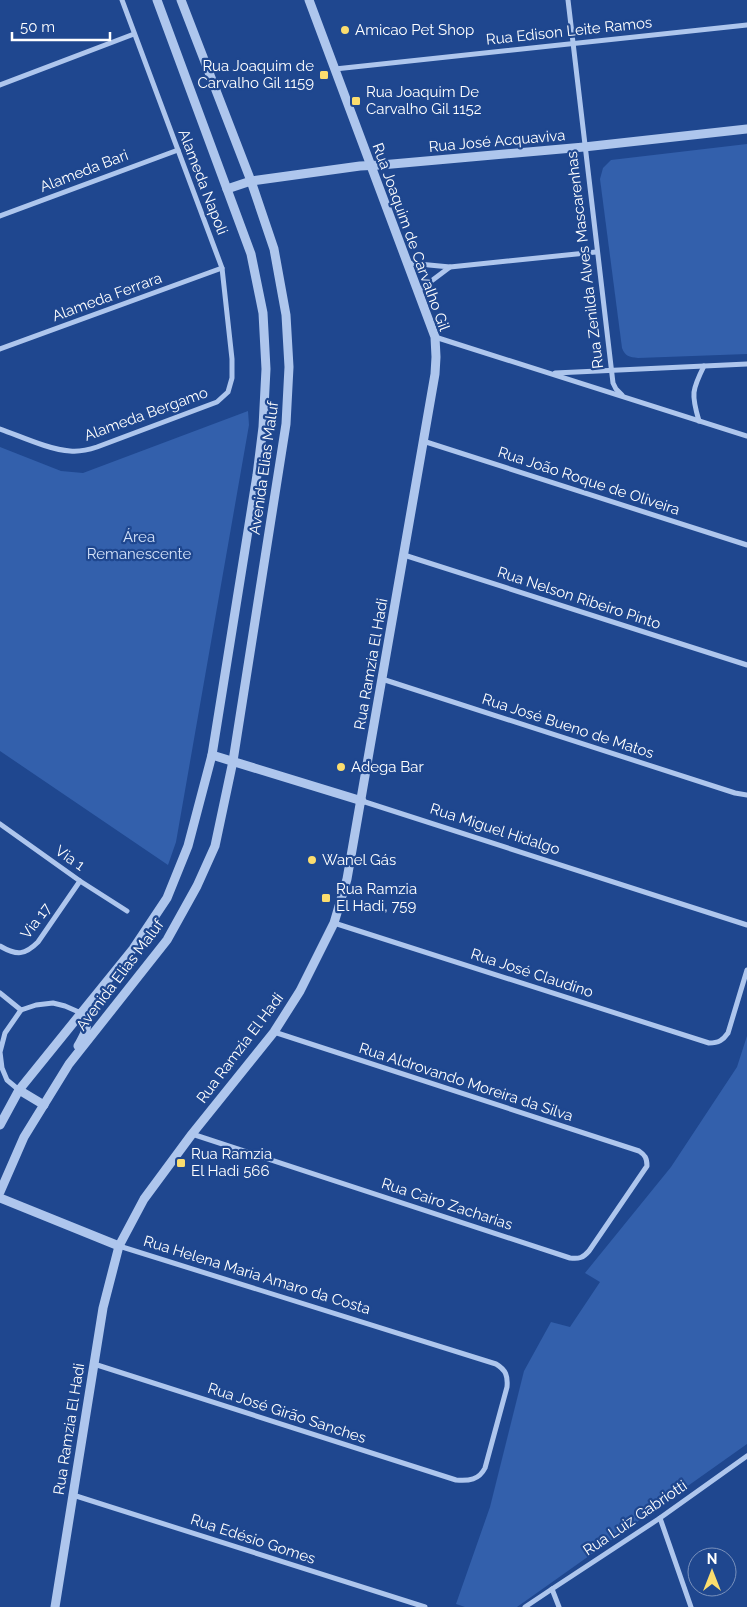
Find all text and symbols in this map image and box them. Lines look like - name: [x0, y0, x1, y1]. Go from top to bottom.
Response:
- scale bar: [12, 10, 110, 42]
- street label: Rua Edison Leite Ramos: [485, 13, 653, 49]
- text: 50 m: [20, 18, 55, 36]
- place label: Amicao Pet Shop: [355, 21, 474, 39]
- marker: Amicao Pet Shop: [339, 24, 351, 36]
- place label: Rua Joaquim de Carvalho Gil 1159: [197, 57, 314, 92]
- marker: Rua Joaquim de Carvalho Gil 1159: [318, 69, 330, 81]
- place label: Rua Joaquim De Carvalho Gil 1152: [366, 83, 482, 118]
- marker: Rua Joaquim De Carvalho Gil 1152: [350, 95, 362, 107]
- street label: Rua José Acquaviva: [428, 126, 566, 156]
- street label: Alameda Napoli: [175, 127, 231, 237]
- street label: Rua Joaquim de Carvalho Gil: [369, 141, 454, 334]
- street label: Alameda Bari: [37, 146, 131, 196]
- street label: Rua Zenilda Alves Mascarenhas: [563, 150, 607, 370]
- street label: Alameda Ferrara: [50, 269, 164, 325]
- street label: Alameda Bergamo: [82, 383, 210, 445]
- street label: Avenida Elias Maluf: [246, 399, 282, 536]
- street label: Rua João Roque de Oliveira: [496, 443, 682, 519]
- park label: Área Remanescente: [87, 528, 191, 563]
- street label: Rua Nelson Ribeiro Pinto: [495, 563, 663, 633]
- street label: Rua Ramzia El Hadi: [351, 597, 391, 731]
- street label: Rua José Bueno de Matos: [480, 690, 656, 762]
- place label: Adega Bar: [351, 758, 424, 776]
- marker: Adega Bar: [335, 761, 347, 773]
- street label: Rua Miguel Hidalgo: [428, 799, 562, 859]
- street label: Via 1: [52, 841, 89, 875]
- place label: Wanel Gás: [322, 851, 396, 869]
- marker: Wanel Gás: [306, 854, 318, 866]
- place label: Rua Ramzia El Hadi, 759: [336, 880, 417, 915]
- marker: Rua Ramzia El Hadi, 759: [320, 892, 332, 904]
- street label: Via 17: [17, 900, 55, 942]
- street label: Avenida Elias Maluf: [72, 915, 168, 1034]
- street label: Rua José Claudino: [468, 945, 596, 1001]
- street label: Rua Ramzia El Hadi: [193, 989, 287, 1107]
- street label: Rua Aldrovando Moreira da Silva: [357, 1039, 575, 1125]
- place label: Rua Ramzia El Hadi 566: [191, 1145, 272, 1180]
- marker: Rua Ramzia El Hadi 566: [175, 1157, 187, 1169]
- street label: Rua Cairo Zacharias: [379, 1174, 515, 1234]
- street label: Rua Helena Maria Amaro da Costa: [141, 1232, 373, 1318]
- street label: Rua Ramzia El Hadi: [50, 1362, 88, 1496]
- street label: Rua José Girão Sanches: [206, 1379, 368, 1447]
- street label: Rua Luiz Gabriotti: [580, 1477, 690, 1559]
- street label: Rua Edésio Gomes: [188, 1510, 318, 1568]
- north arrow: [687, 1547, 737, 1597]
- text: N: [707, 1551, 717, 1567]

